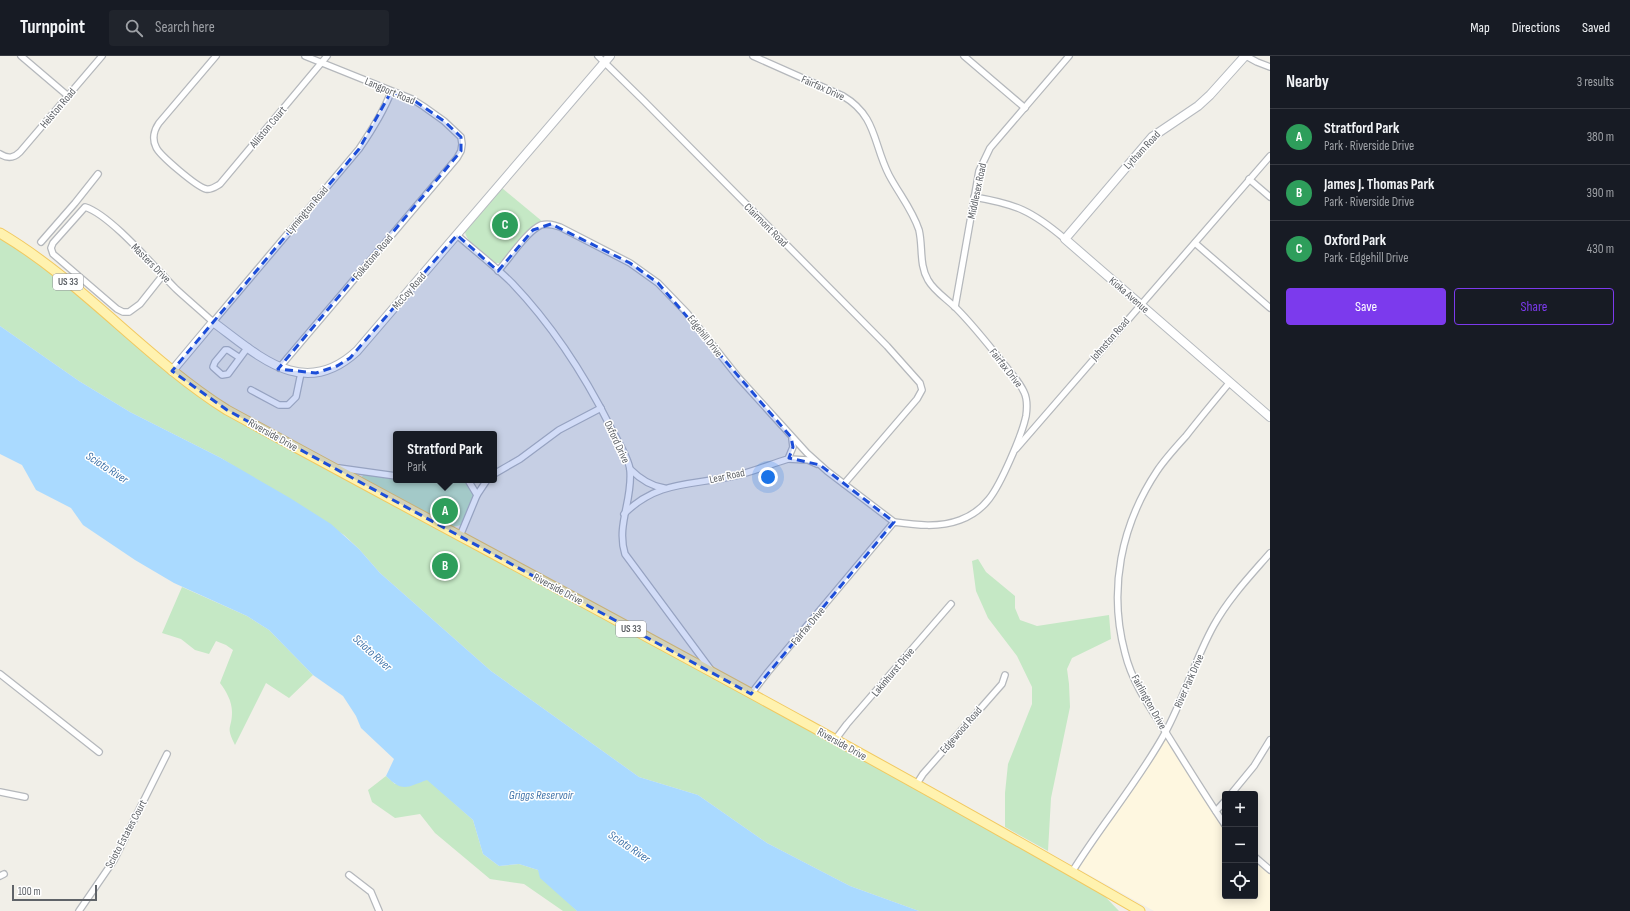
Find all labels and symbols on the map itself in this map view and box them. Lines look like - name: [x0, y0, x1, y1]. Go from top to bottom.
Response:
- street label: Fairfax Drive: [799, 73, 847, 103]
- street label: Langport Road: [363, 75, 417, 108]
- street label: Helston Road: [37, 85, 79, 131]
- street label: Alliston Court: [246, 103, 290, 151]
- street label: Lytham Road: [1121, 128, 1163, 172]
- street label: Middlesex Road: [965, 162, 989, 220]
- street label: Lymington Road: [283, 183, 331, 237]
- street label: Clairmont Road: [741, 200, 791, 250]
- pin: C: [492, 210, 518, 240]
- street label: Folkstone Road: [350, 231, 396, 283]
- street label: Masters Drive: [129, 241, 173, 285]
- street label: McCoy Road: [389, 269, 429, 312]
- road number: US 33: [53, 274, 83, 290]
- street label: Kioka Avenue: [1106, 274, 1152, 316]
- street label: Edgehill Drive: [685, 312, 725, 360]
- street label: Johnston Road: [1087, 315, 1132, 364]
- street label: Fairfax Drive: [987, 346, 1025, 390]
- street label: Riverside Drive: [246, 416, 300, 454]
- street label: Oxford Drive: [601, 419, 633, 465]
- water label: Scioto River: [83, 449, 131, 487]
- street label: Lear Road: [708, 466, 746, 486]
- your location: [758, 467, 778, 487]
- pin: A: [432, 496, 458, 526]
- pin: B: [432, 551, 458, 581]
- street label: Riverside Drive: [531, 570, 585, 608]
- street label: Fairfax Drive: [788, 604, 828, 648]
- road number: US 33: [616, 621, 646, 637]
- water label: Scioto River: [349, 632, 395, 675]
- street label: Lakinhurst Drive: [869, 645, 917, 699]
- street label: River Park Drive: [1171, 652, 1207, 710]
- street label: Fairlington Drive: [1129, 672, 1169, 732]
- street label: Edgewood Road: [937, 704, 985, 756]
- street label: Riverside Drive: [815, 725, 869, 763]
- water label: Griggs Reservoir: [509, 788, 574, 803]
- street label: Scioto Estates Court: [102, 797, 150, 870]
- water label: Scioto River: [605, 828, 653, 867]
- scale bar: [12, 883, 97, 902]

